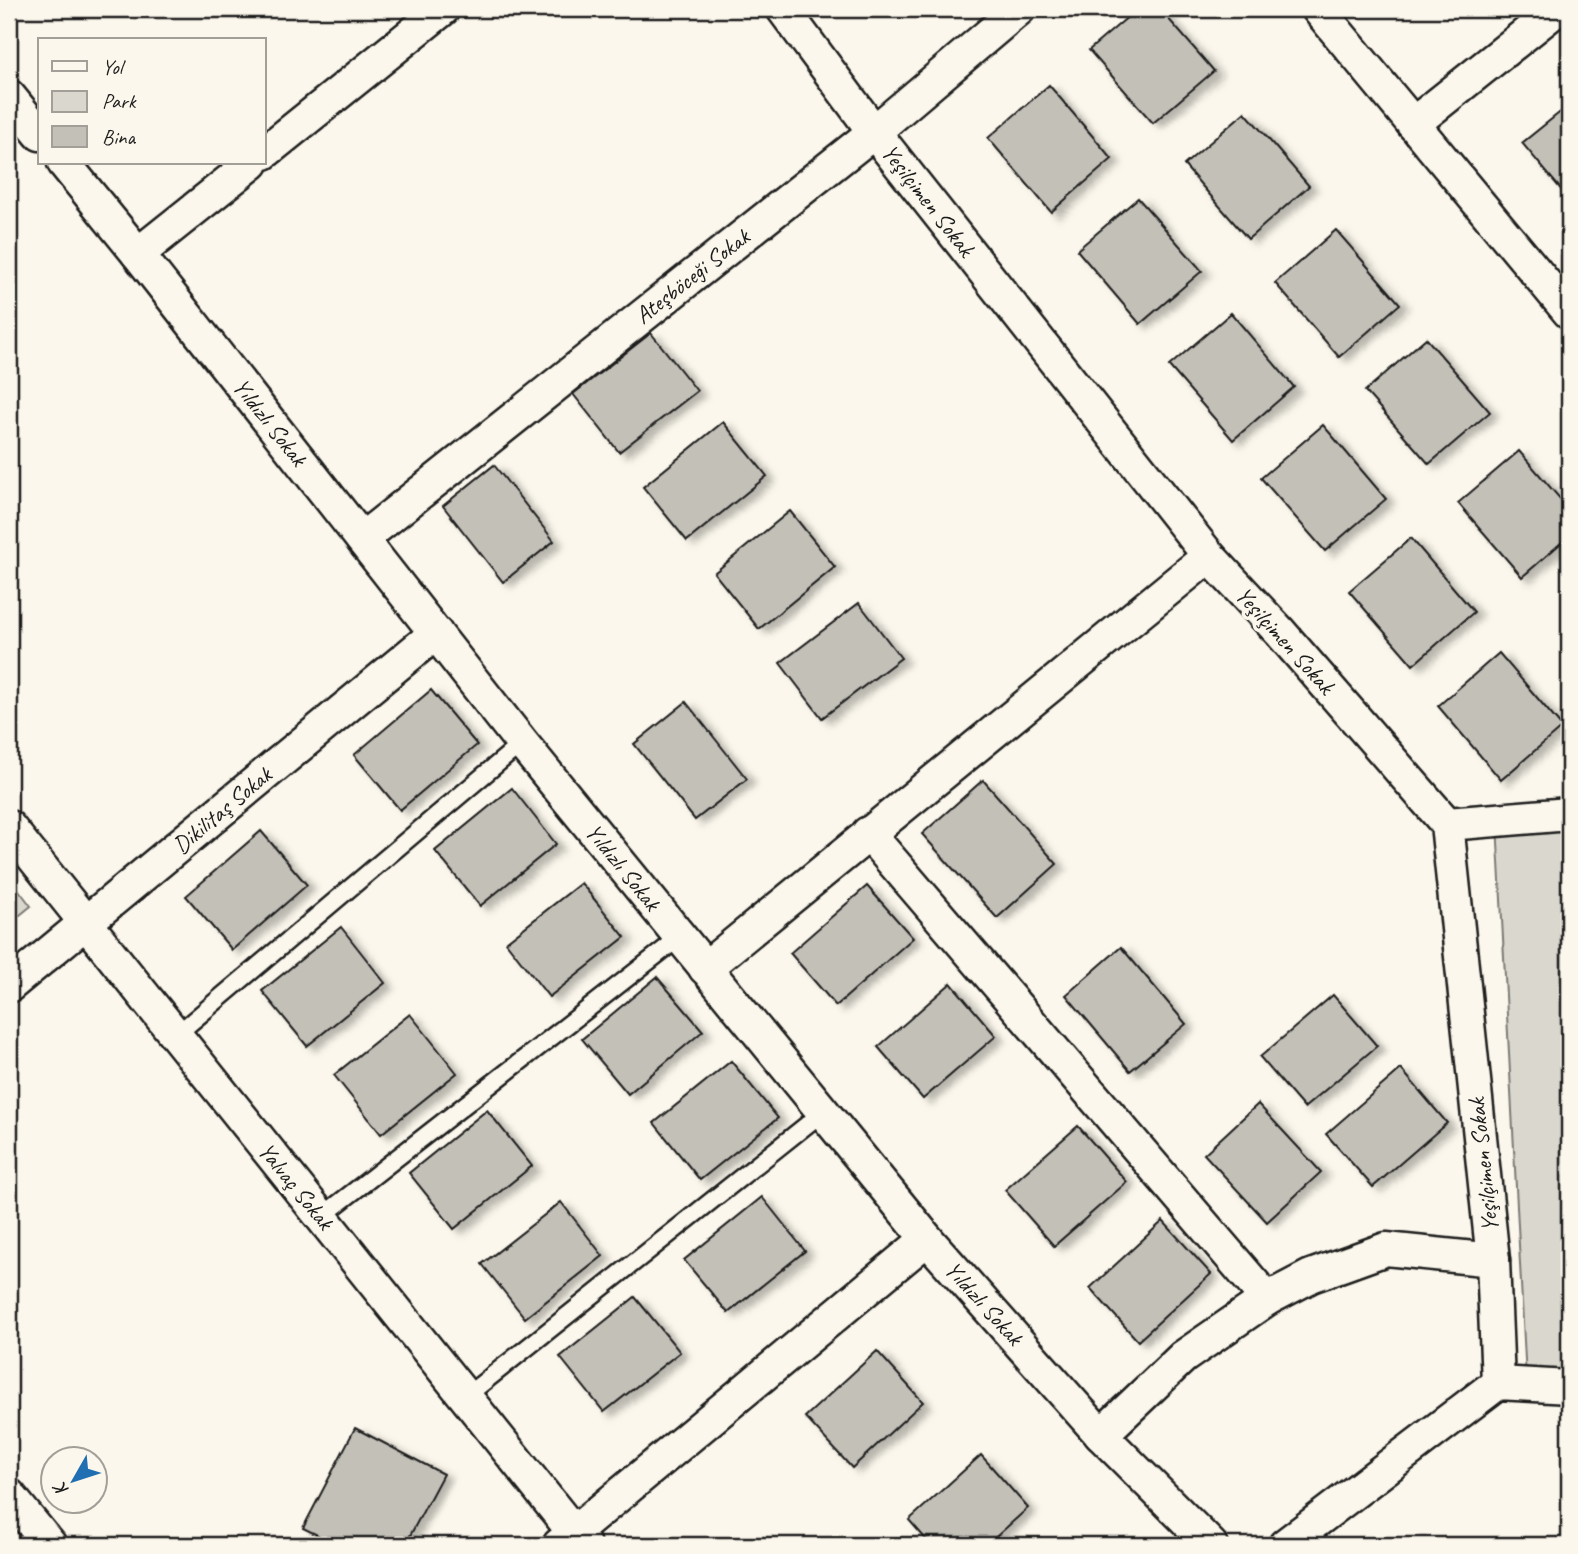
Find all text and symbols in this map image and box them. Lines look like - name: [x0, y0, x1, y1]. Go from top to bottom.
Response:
- legend: [38, 38, 266, 164]
- text: Yol: [102, 54, 126, 80]
- text: Park: [102, 88, 137, 114]
- text: Bina: [102, 124, 137, 150]
- street label: Yeşilçimen Sokak: [875, 138, 983, 264]
- street label: Ateşböceği Sokak: [629, 220, 757, 330]
- street label: Yıldızlı Sokak: [226, 372, 315, 474]
- street label: Yeşilçimen Sokak: [1229, 580, 1343, 702]
- street label: Dikilitaş Sokak: [166, 759, 279, 860]
- street label: Yıldızlı Sokak: [579, 817, 669, 918]
- street label: Yeşilçimen Sokak: [1461, 1094, 1505, 1233]
- street label: Yalvaç Sokak: [252, 1136, 342, 1238]
- street label: Yıldızlı Sokak: [938, 1254, 1031, 1353]
- north arrow: [38, 1446, 108, 1516]
- text: K: [46, 1475, 74, 1501]

